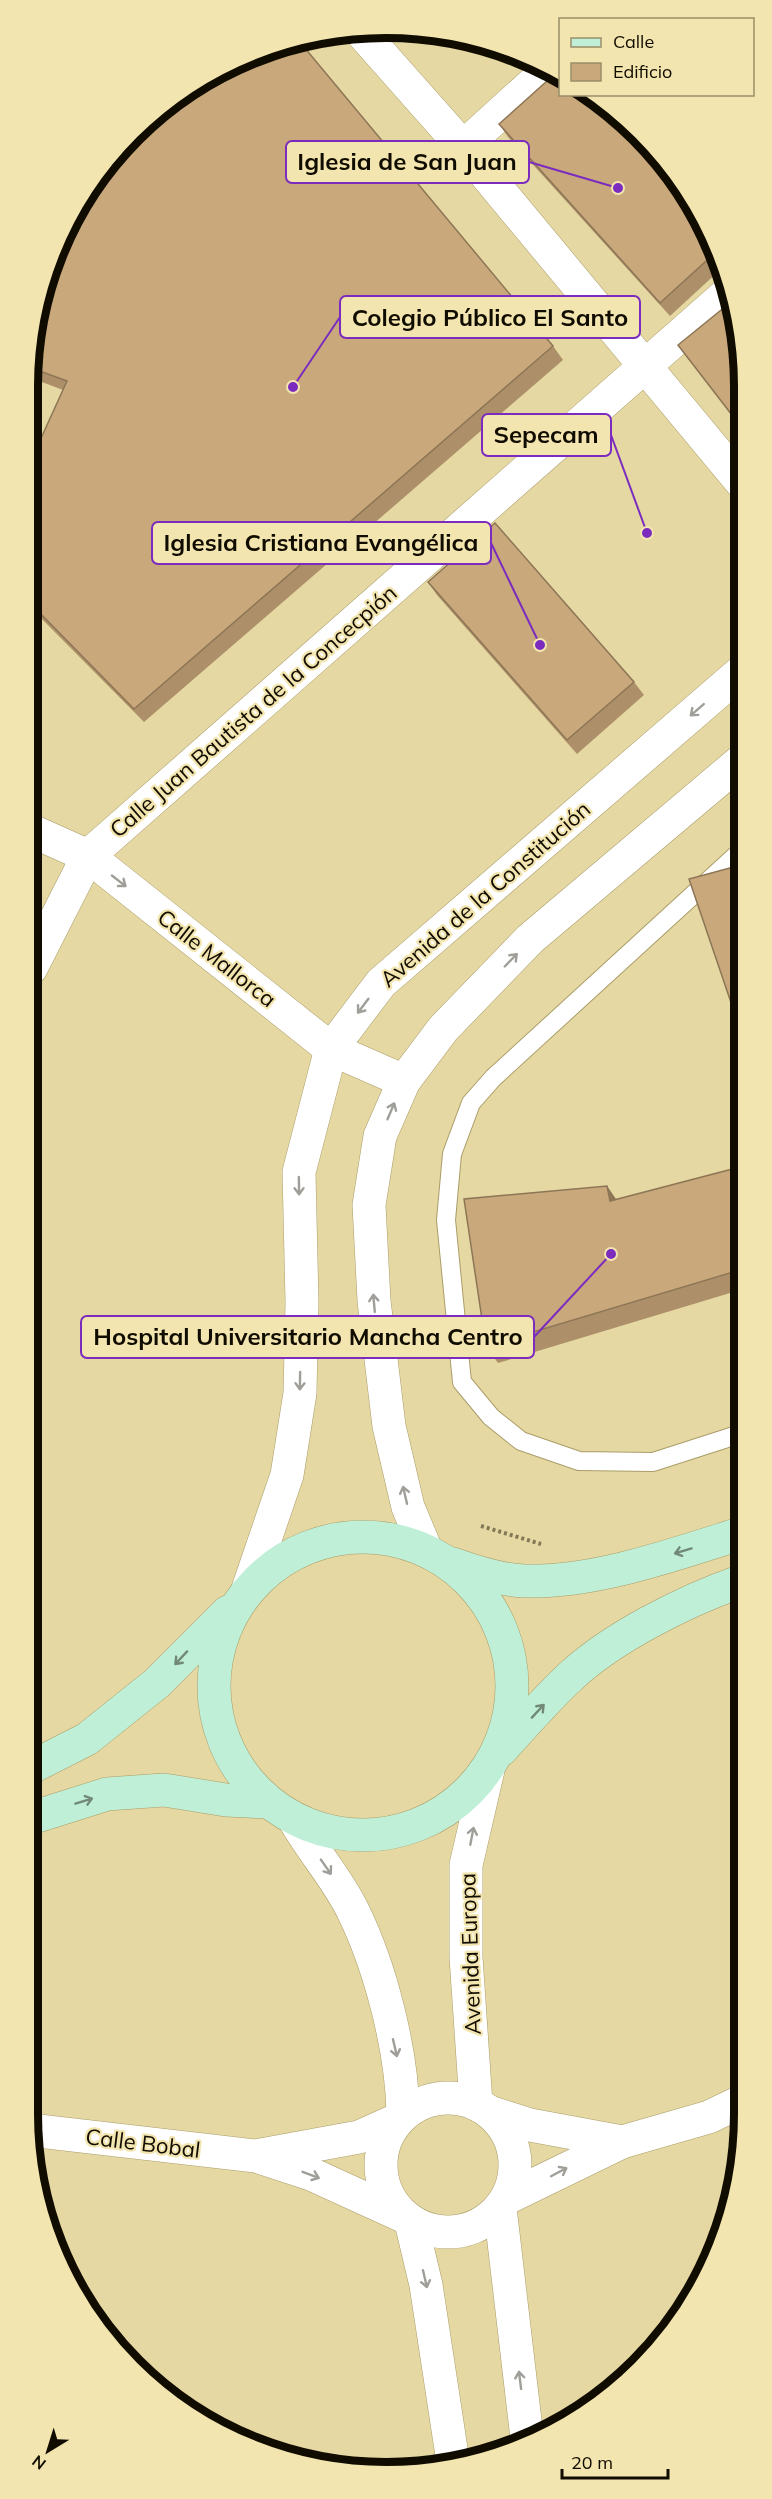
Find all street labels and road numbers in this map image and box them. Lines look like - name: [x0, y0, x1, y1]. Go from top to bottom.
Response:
- street label: Calle Juan Bautista de la Concecpión: [104, 579, 402, 843]
- street label: Avenida de la Constitución: [374, 795, 596, 993]
- street label: Calle Mallorca: [152, 903, 282, 1013]
- street label: Avenida Europa: [453, 1873, 487, 2035]
- street label: Calle Bobal: [84, 2122, 202, 2164]

